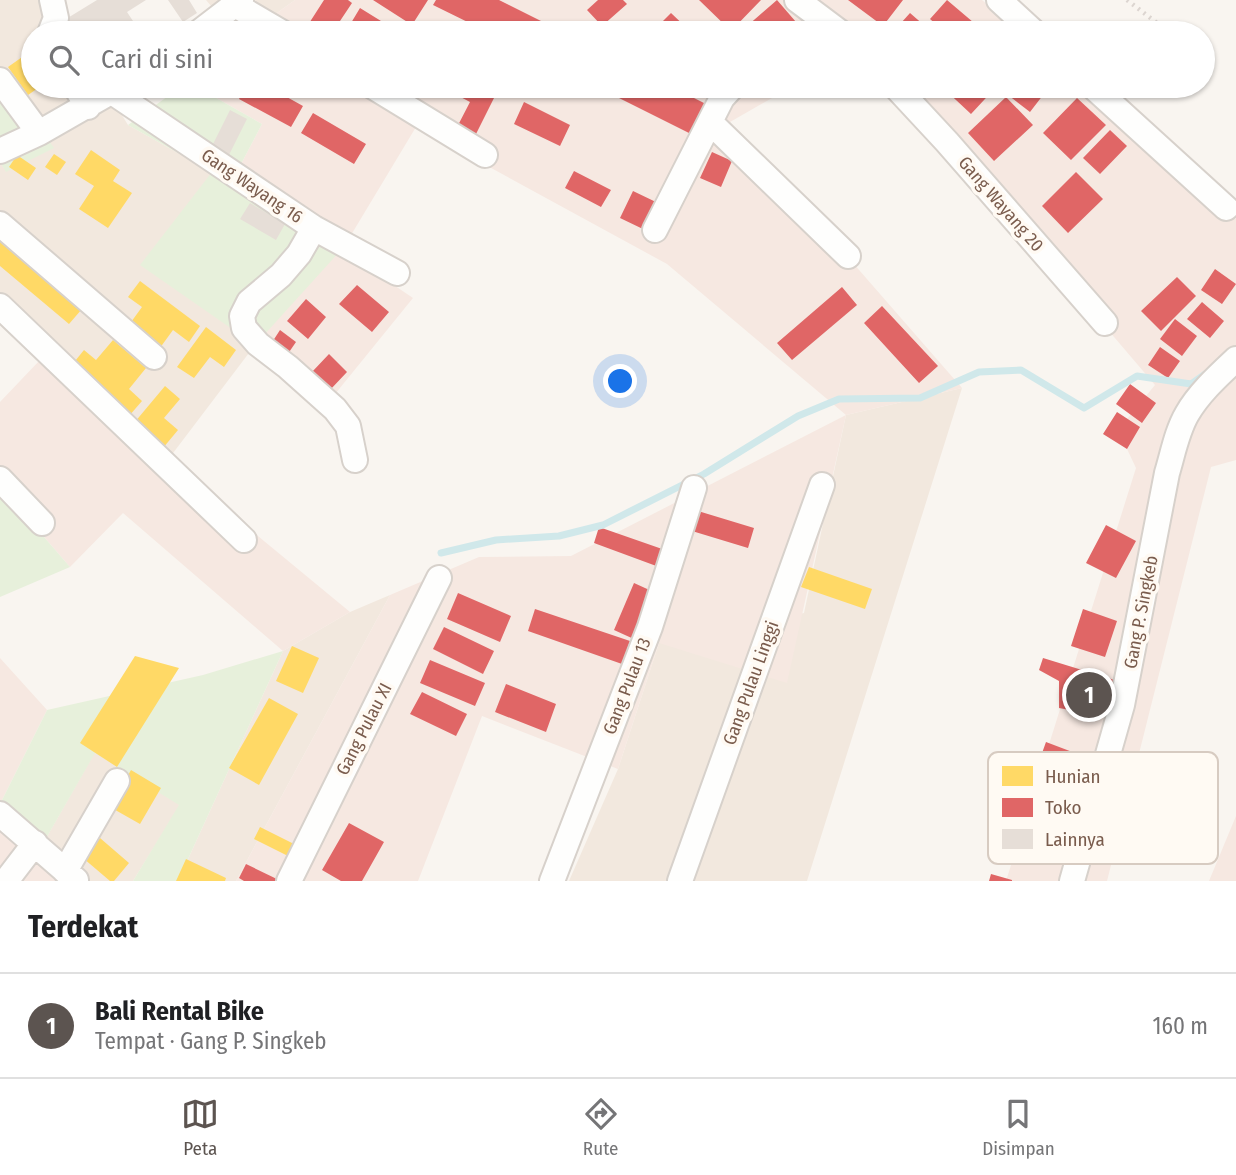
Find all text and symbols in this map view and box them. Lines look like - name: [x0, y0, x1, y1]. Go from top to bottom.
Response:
- search box: [21, 21, 1215, 98]
- icon: search: [45, 41, 83, 79]
- text: Cari di sini: [101, 44, 213, 75]
- street label: Gang Wayang 16: [197, 144, 307, 228]
- street label: Gang Wayang 20: [954, 152, 1048, 256]
- your location: [603, 364, 637, 398]
- street label: Gang P. Singkeb: [1119, 554, 1163, 670]
- street label: Gang Pulau Linggi: [718, 618, 784, 748]
- street label: Gang Pulau 13: [598, 634, 656, 738]
- pin: 1: [1066, 669, 1112, 721]
- street label: Gang Pulau XI: [331, 679, 397, 779]
- legend: [988, 752, 1218, 864]
- text: Hunian: [1045, 765, 1101, 788]
- text: Toko: [1045, 796, 1081, 819]
- text: Lainnya: [1045, 828, 1105, 851]
- text: Terdekat: [28, 909, 138, 945]
- text: Bali Rental Bike: [95, 996, 264, 1027]
- text: 1: [46, 1012, 56, 1040]
- text: 160 m: [1153, 1012, 1208, 1040]
- text: Tempat · Gang P. Singkeb: [95, 1027, 327, 1055]
- tab: Peta: [181, 1095, 219, 1160]
- tab: Rute: [582, 1095, 620, 1160]
- tab: Disimpan: [982, 1095, 1055, 1160]

